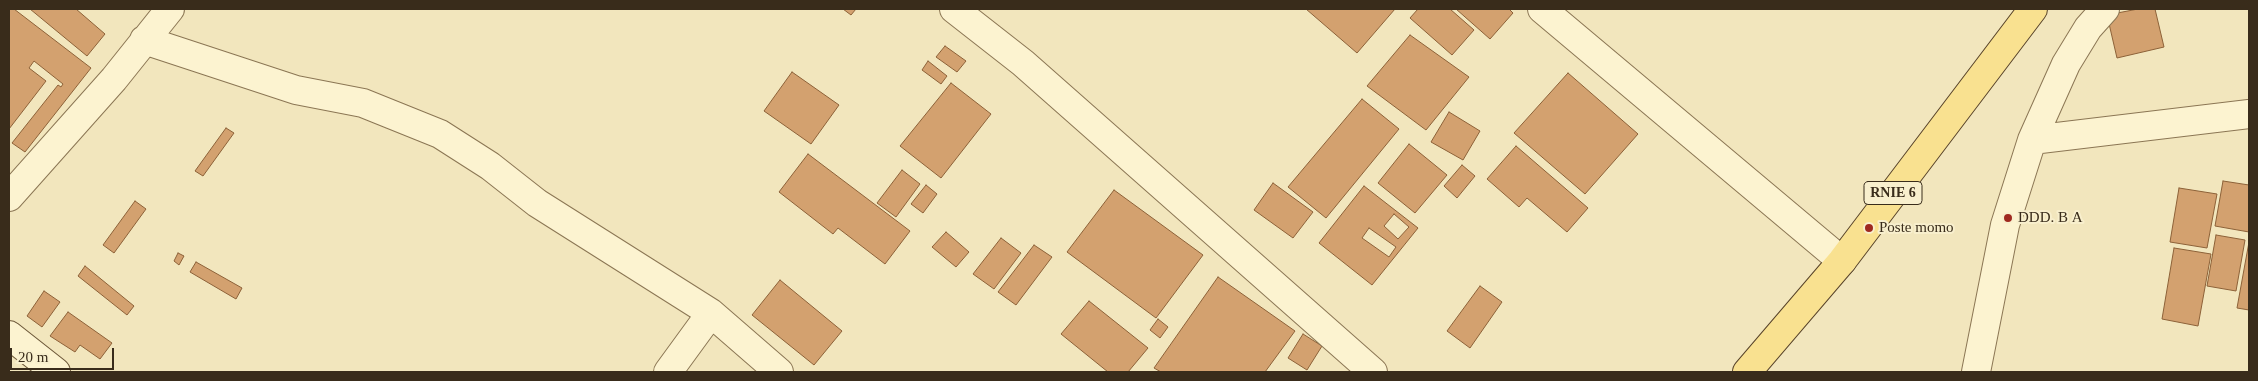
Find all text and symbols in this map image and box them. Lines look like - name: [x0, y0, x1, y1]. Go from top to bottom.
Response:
- road number: RNIE 6: [1864, 182, 1922, 204]
- place label: DDD. B A: [2018, 209, 2083, 227]
- marker: DDD. B A: [2002, 212, 2014, 224]
- place label: Poste momo: [1879, 219, 1954, 237]
- marker: Poste momo: [1863, 222, 1875, 234]
- scale bar: [12, 338, 116, 370]
- text: 20 m: [18, 349, 48, 365]

